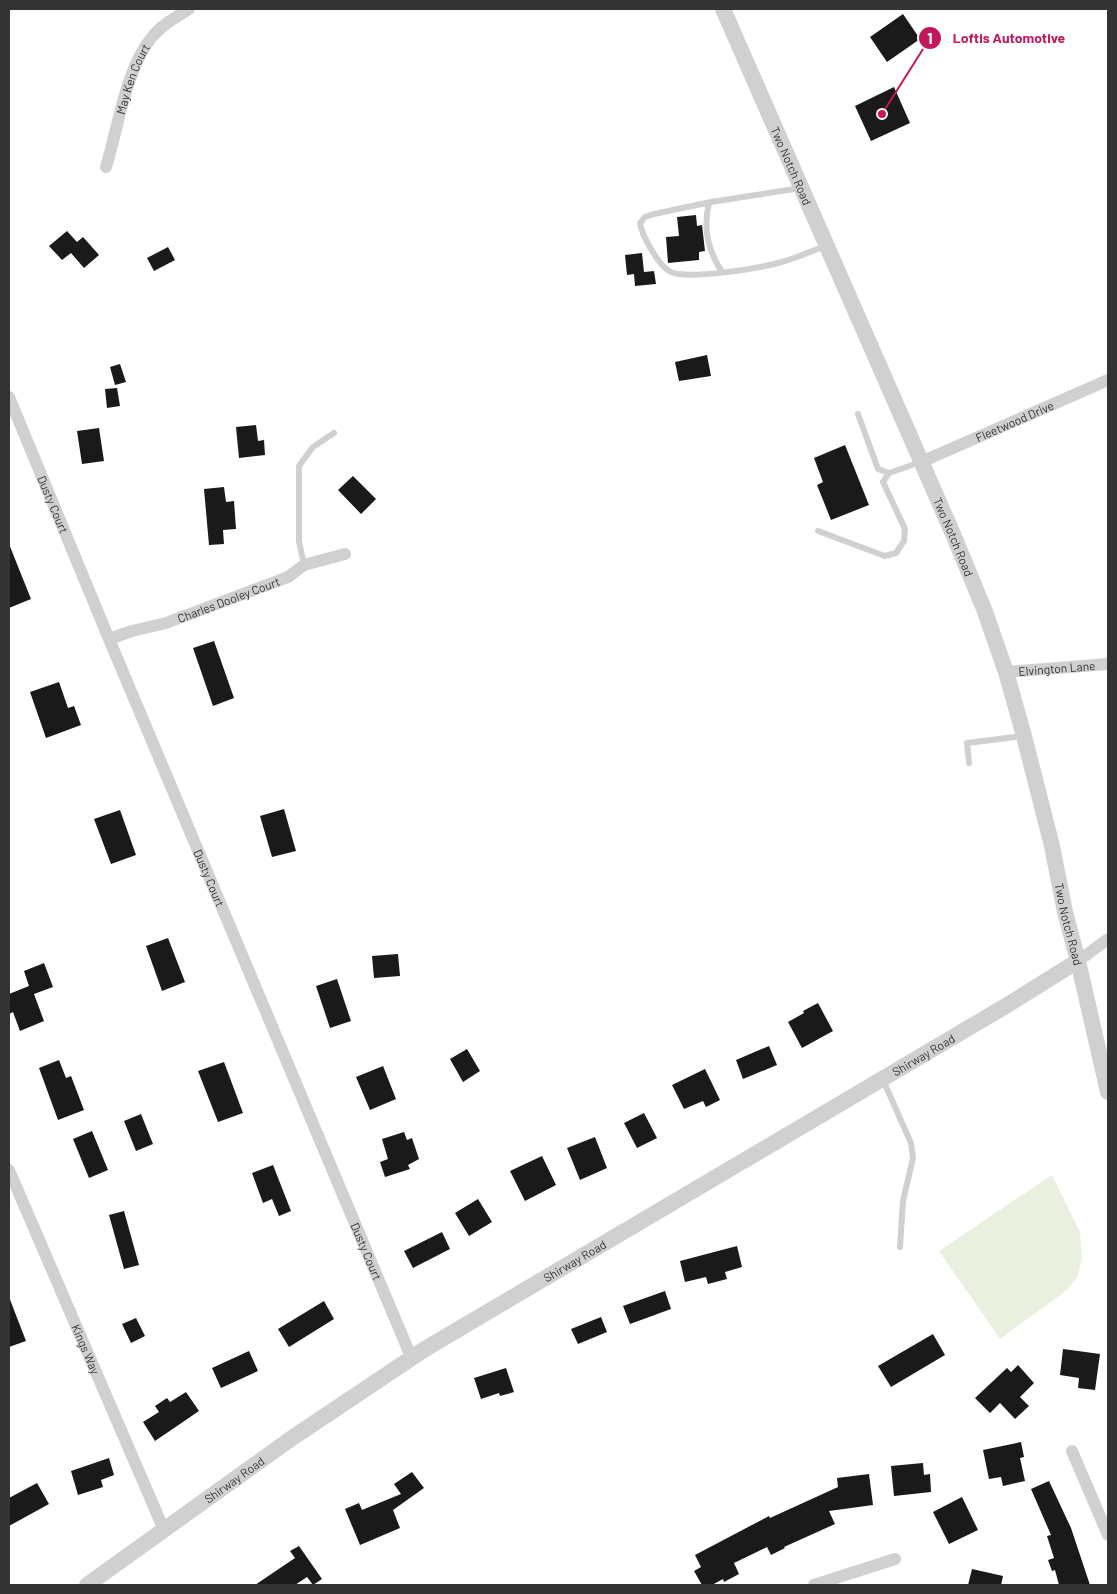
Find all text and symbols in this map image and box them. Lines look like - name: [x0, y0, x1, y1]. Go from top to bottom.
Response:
- callout: Loftis Automotive: [918, 24, 1075, 53]
- text: 1: [927, 29, 933, 47]
- text: Loftis Automotive: [953, 29, 1066, 46]
- street label: May Ken Court: [113, 41, 152, 116]
- street label: Two Notch Road: [768, 124, 815, 207]
- street label: Fleetwood Drive: [973, 398, 1056, 444]
- street label: Dusty Court: [35, 473, 71, 535]
- street label: Two Notch Road: [931, 495, 977, 578]
- street label: Charles Dooley Court: [175, 574, 282, 625]
- street label: Elvington Lane: [1018, 658, 1096, 678]
- street label: Dusty Court: [191, 847, 228, 909]
- street label: Two Notch Road: [1052, 882, 1086, 967]
- street label: Shirway Road: [889, 1031, 957, 1079]
- street label: Dusty Court: [348, 1220, 385, 1282]
- street label: Shirway Road: [541, 1237, 608, 1285]
- street label: Kings Way: [69, 1322, 103, 1377]
- street label: Shirway Road: [201, 1453, 267, 1506]

